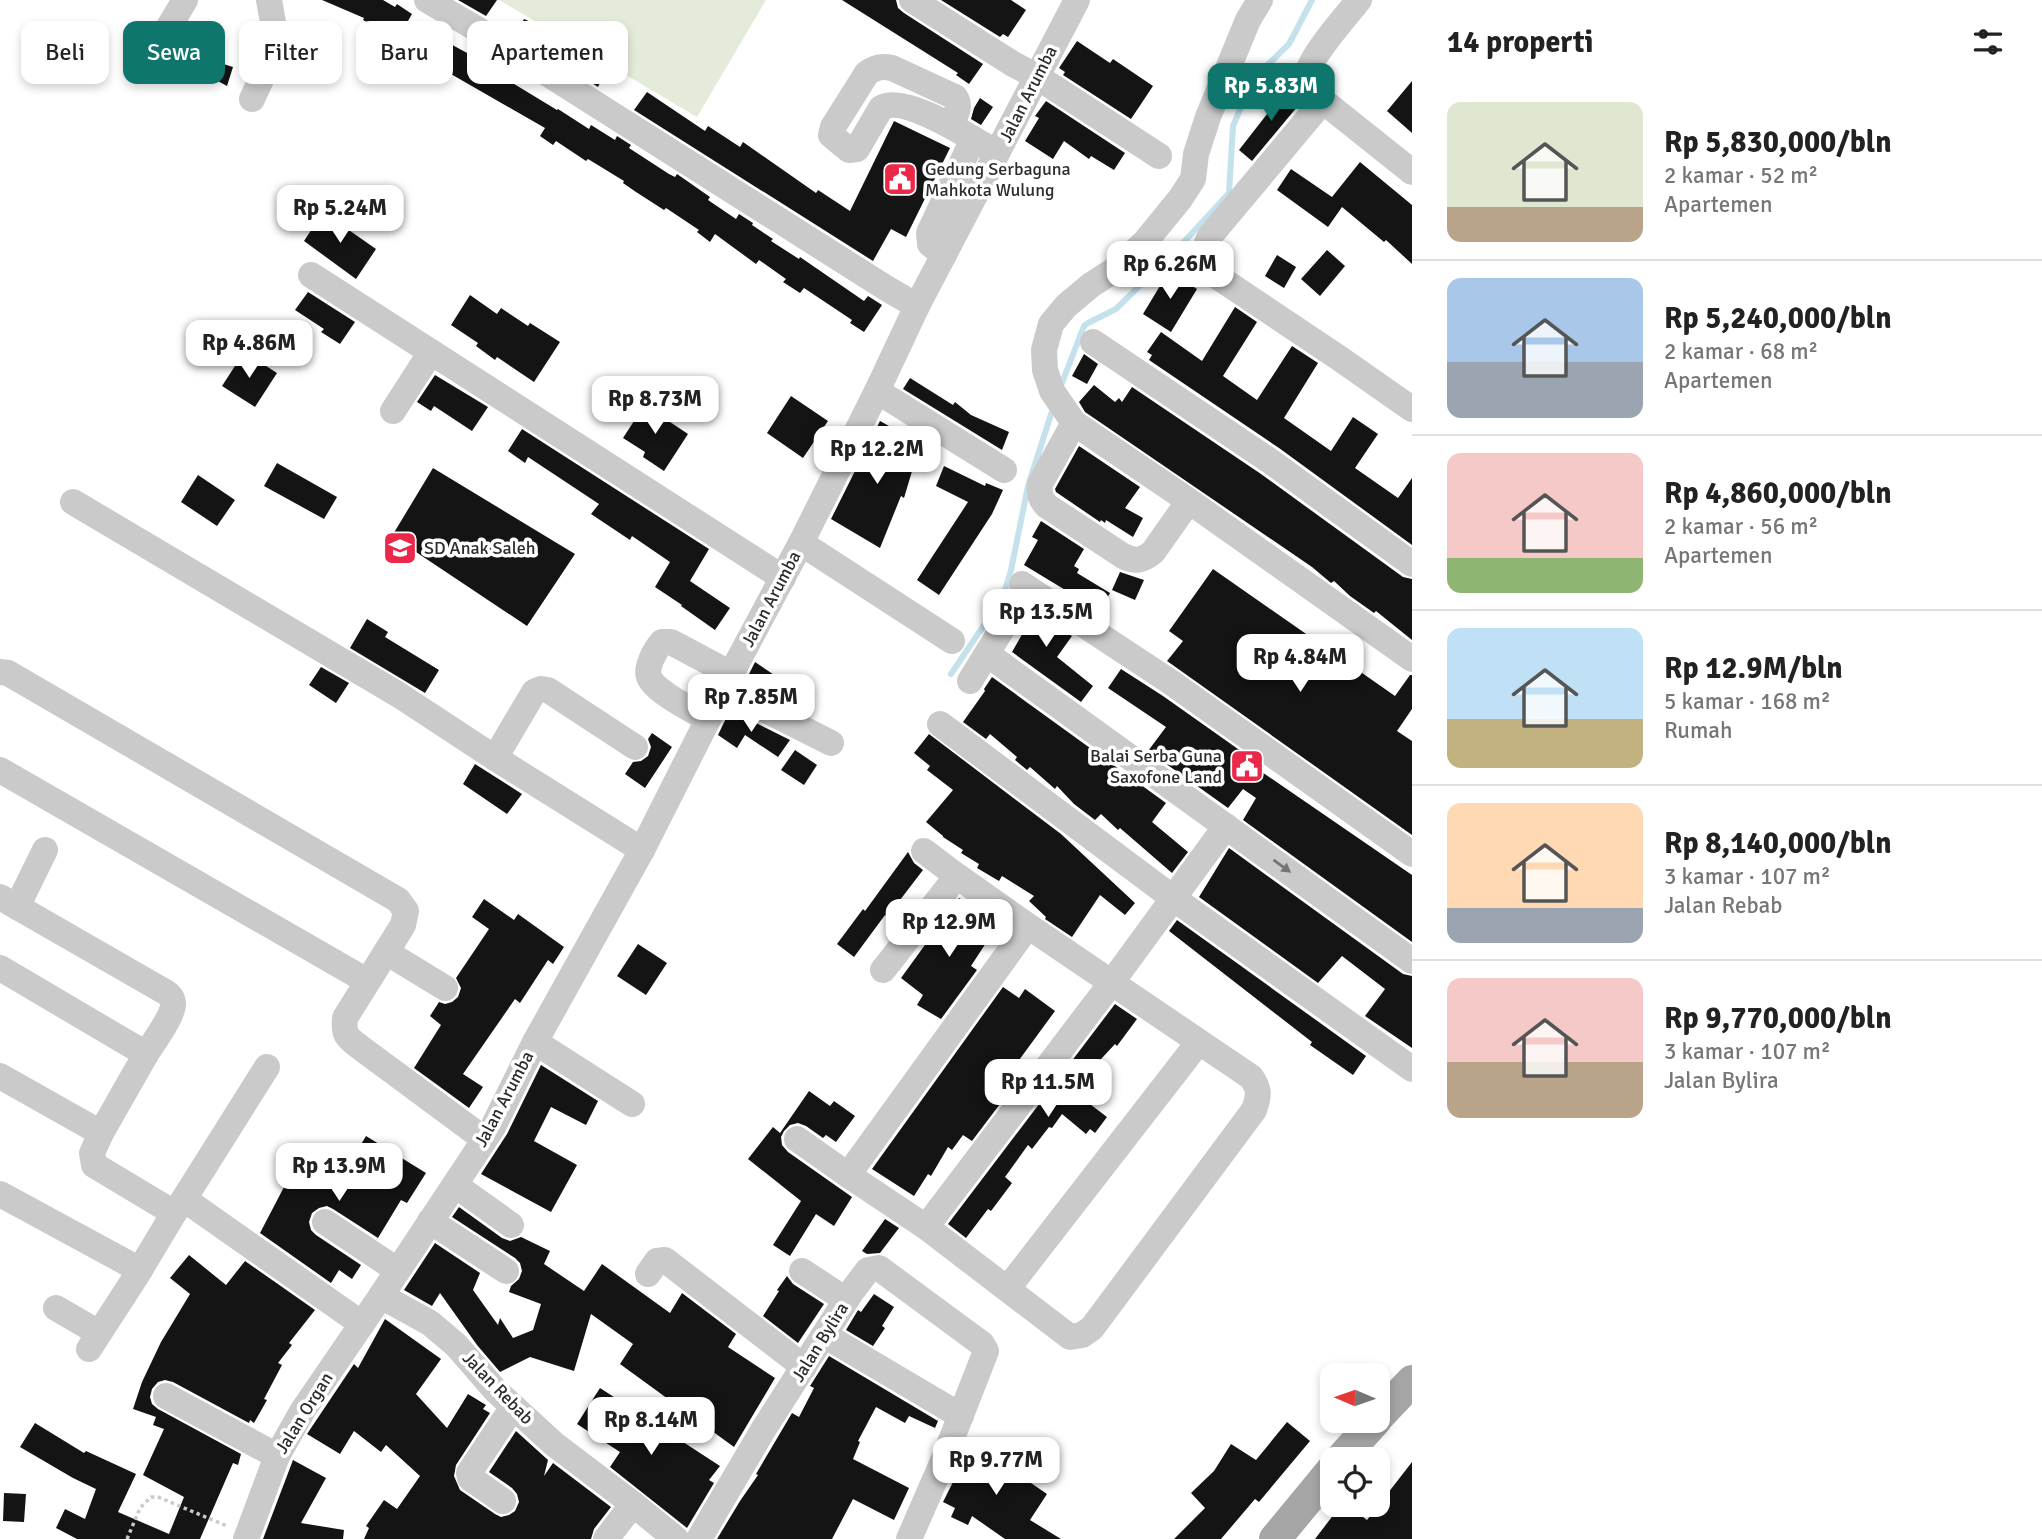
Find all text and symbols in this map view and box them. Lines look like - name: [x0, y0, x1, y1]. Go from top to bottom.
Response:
- chip: Beli: [21, 21, 109, 84]
- chip: Sewa: [123, 21, 225, 84]
- chip: Filter: [239, 21, 342, 84]
- chip: Baru: [356, 21, 453, 84]
- chip: Apartemen: [467, 21, 628, 84]
- icon: filters: [1969, 23, 2007, 61]
- text: 14 properti: [1447, 24, 1594, 61]
- street label: Jalan Arumba: [994, 42, 1062, 146]
- pin: Rp 5.83M: [1199, 64, 1343, 123]
- text: Rp 5.83M: [1224, 71, 1318, 100]
- text: Rp 5,830,000/bln: [1664, 124, 1892, 161]
- icon: home: [1503, 130, 1587, 214]
- place label: Gedung Serbaguna Mahkota Wulung: [925, 158, 1071, 201]
- public building icon: Gedung Serbaguna Mahkota Wulung: [881, 160, 919, 198]
- text: 2 kamar · 52 m²: [1664, 161, 1818, 190]
- pin: Rp 5.24M: [268, 186, 412, 245]
- text: Apartemen: [1664, 190, 1773, 219]
- text: Rp 5.24M: [293, 193, 387, 222]
- pin: Rp 6.26M: [1098, 242, 1242, 301]
- text: Rp 6.26M: [1123, 249, 1217, 278]
- text: Rp 5,240,000/bln: [1664, 300, 1892, 337]
- icon: home: [1503, 306, 1587, 390]
- pin: Rp 4.86M: [177, 320, 321, 380]
- text: Rp 4.86M: [202, 328, 296, 357]
- text: 2 kamar · 68 m²: [1664, 337, 1818, 366]
- text: Apartemen: [1664, 366, 1773, 395]
- pin: Rp 8.73M: [583, 376, 727, 436]
- text: Rp 8.73M: [608, 384, 702, 413]
- pin: Rp 12.2M: [805, 426, 949, 486]
- text: Rp 12.2M: [830, 434, 924, 463]
- text: Rp 4,860,000/bln: [1664, 475, 1892, 512]
- icon: home: [1503, 481, 1587, 565]
- text: 2 kamar · 56 m²: [1664, 512, 1818, 541]
- school or university icon: SD Anak Saleh: [381, 529, 419, 567]
- place label: SD Anak Saleh: [424, 537, 536, 559]
- text: Apartemen: [1664, 541, 1773, 570]
- street label: Jalan Arumba: [737, 547, 805, 651]
- pin: Rp 13.5M: [974, 590, 1118, 649]
- text: Rp 13.5M: [999, 597, 1093, 626]
- pin: Rp 4.84M: [1228, 634, 1372, 694]
- text: Rp 4.84M: [1253, 642, 1347, 671]
- text: Rp 12.9M/bln: [1664, 650, 1843, 687]
- icon: home: [1503, 656, 1587, 740]
- pin: Rp 7.85M: [679, 674, 823, 734]
- text: Rp 7.85M: [704, 682, 798, 711]
- text: 5 kamar · 168 m²: [1664, 687, 1831, 716]
- text: Rumah: [1664, 716, 1732, 745]
- place label: Balai Serba Guna Saxofone Land: [1090, 745, 1222, 788]
- public building icon: Balai Serba Guna Saxofone Land: [1228, 747, 1266, 785]
- text: Rp 8,140,000/bln: [1664, 825, 1892, 862]
- icon: home: [1503, 831, 1587, 915]
- one-way arrow: [1273, 859, 1291, 873]
- text: 3 kamar · 107 m²: [1664, 862, 1831, 891]
- text: Jalan Rebab: [1664, 891, 1782, 920]
- pin: Rp 12.9M: [877, 900, 1021, 959]
- text: Rp 12.9M: [902, 907, 996, 936]
- text: Rp 9,770,000/bln: [1664, 1000, 1892, 1037]
- icon: home: [1503, 1006, 1587, 1090]
- text: 3 kamar · 107 m²: [1664, 1037, 1831, 1066]
- street label: Jalan Arumba: [470, 1047, 538, 1151]
- pin: Rp 11.5M: [976, 1060, 1120, 1119]
- text: Jalan Bylira: [1664, 1066, 1779, 1095]
- text: Rp 11.5M: [1001, 1067, 1095, 1096]
- pin: Rp 13.9M: [267, 1144, 411, 1203]
- text: Rp 13.9M: [292, 1151, 386, 1180]
- street label: Jalan Bylira: [787, 1298, 853, 1386]
- street label: Jalan Rebab: [458, 1347, 538, 1429]
- north arrow: [1320, 1363, 1390, 1433]
- map controls: [1320, 1363, 1390, 1517]
- street label: Jalan Organ: [270, 1368, 338, 1458]
- pin: Rp 8.14M: [579, 1398, 723, 1457]
- text: Rp 8.14M: [604, 1405, 698, 1434]
- pin: Rp 9.77M: [924, 1438, 1068, 1497]
- text: Rp 9.77M: [949, 1445, 1043, 1474]
- button: locate: [1320, 1447, 1390, 1517]

